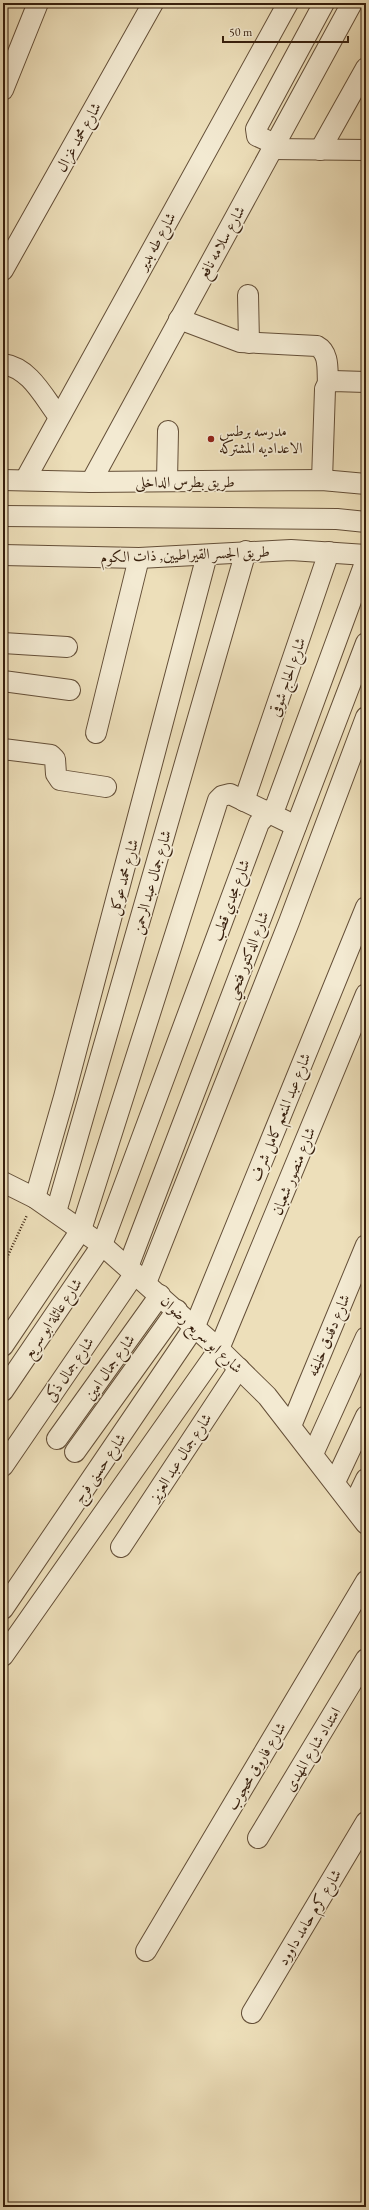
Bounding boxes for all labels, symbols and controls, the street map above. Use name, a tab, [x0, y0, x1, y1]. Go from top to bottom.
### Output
scale bar	[223, 18, 348, 44]
text: 50 m	[229, 24, 253, 40]
street label: شارع محمد غزال	[51, 99, 108, 177]
street label: شارع سلامه نافع	[193, 202, 253, 284]
street label: شارع طه بدير	[131, 209, 183, 277]
place label: مدرسه برطس الاعداديه المشتركه	[219, 421, 302, 457]
marker: مدرسه برطس الاعداديه المشتركه	[206, 434, 216, 444]
street label: طريق بطرس الداخلى	[135, 472, 235, 493]
street label: طريق الجسر القيراطيين, ذات الكوم	[100, 542, 270, 570]
street label: شارع الحاج شوقى	[265, 635, 313, 720]
street label: شارع جمال عبد الرحمن	[127, 828, 179, 937]
street label: شارع محمد عوكل	[104, 837, 146, 918]
street label: شارع مجدي قطب	[206, 857, 257, 945]
street label: شارع الدكتور فتحي	[222, 908, 277, 1003]
street label: شارع عبد المنعم كامل شرف	[246, 1050, 319, 1186]
street label: شارع منصور شعبان	[267, 1124, 323, 1219]
street label: شارع عائلة ابو سريع	[18, 1274, 90, 1365]
street label: شارع ابو سريع رضوان	[154, 1291, 247, 1381]
street label: شارع دقدق خليفه	[302, 1291, 358, 1381]
street label: شارع جمال امين	[79, 1330, 142, 1406]
street label: شارع جمال ذكى	[40, 1333, 101, 1407]
street label: شارع جمال عبد العزيز	[143, 1409, 219, 1508]
street label: شارع حسنى فرج	[69, 1429, 133, 1509]
street label: امتداد شارع المهدى	[279, 1703, 348, 1797]
street label: شارع فاروق محجوب	[222, 1718, 293, 1816]
street label: شارع كرم حامد داوود	[273, 1866, 349, 1971]

